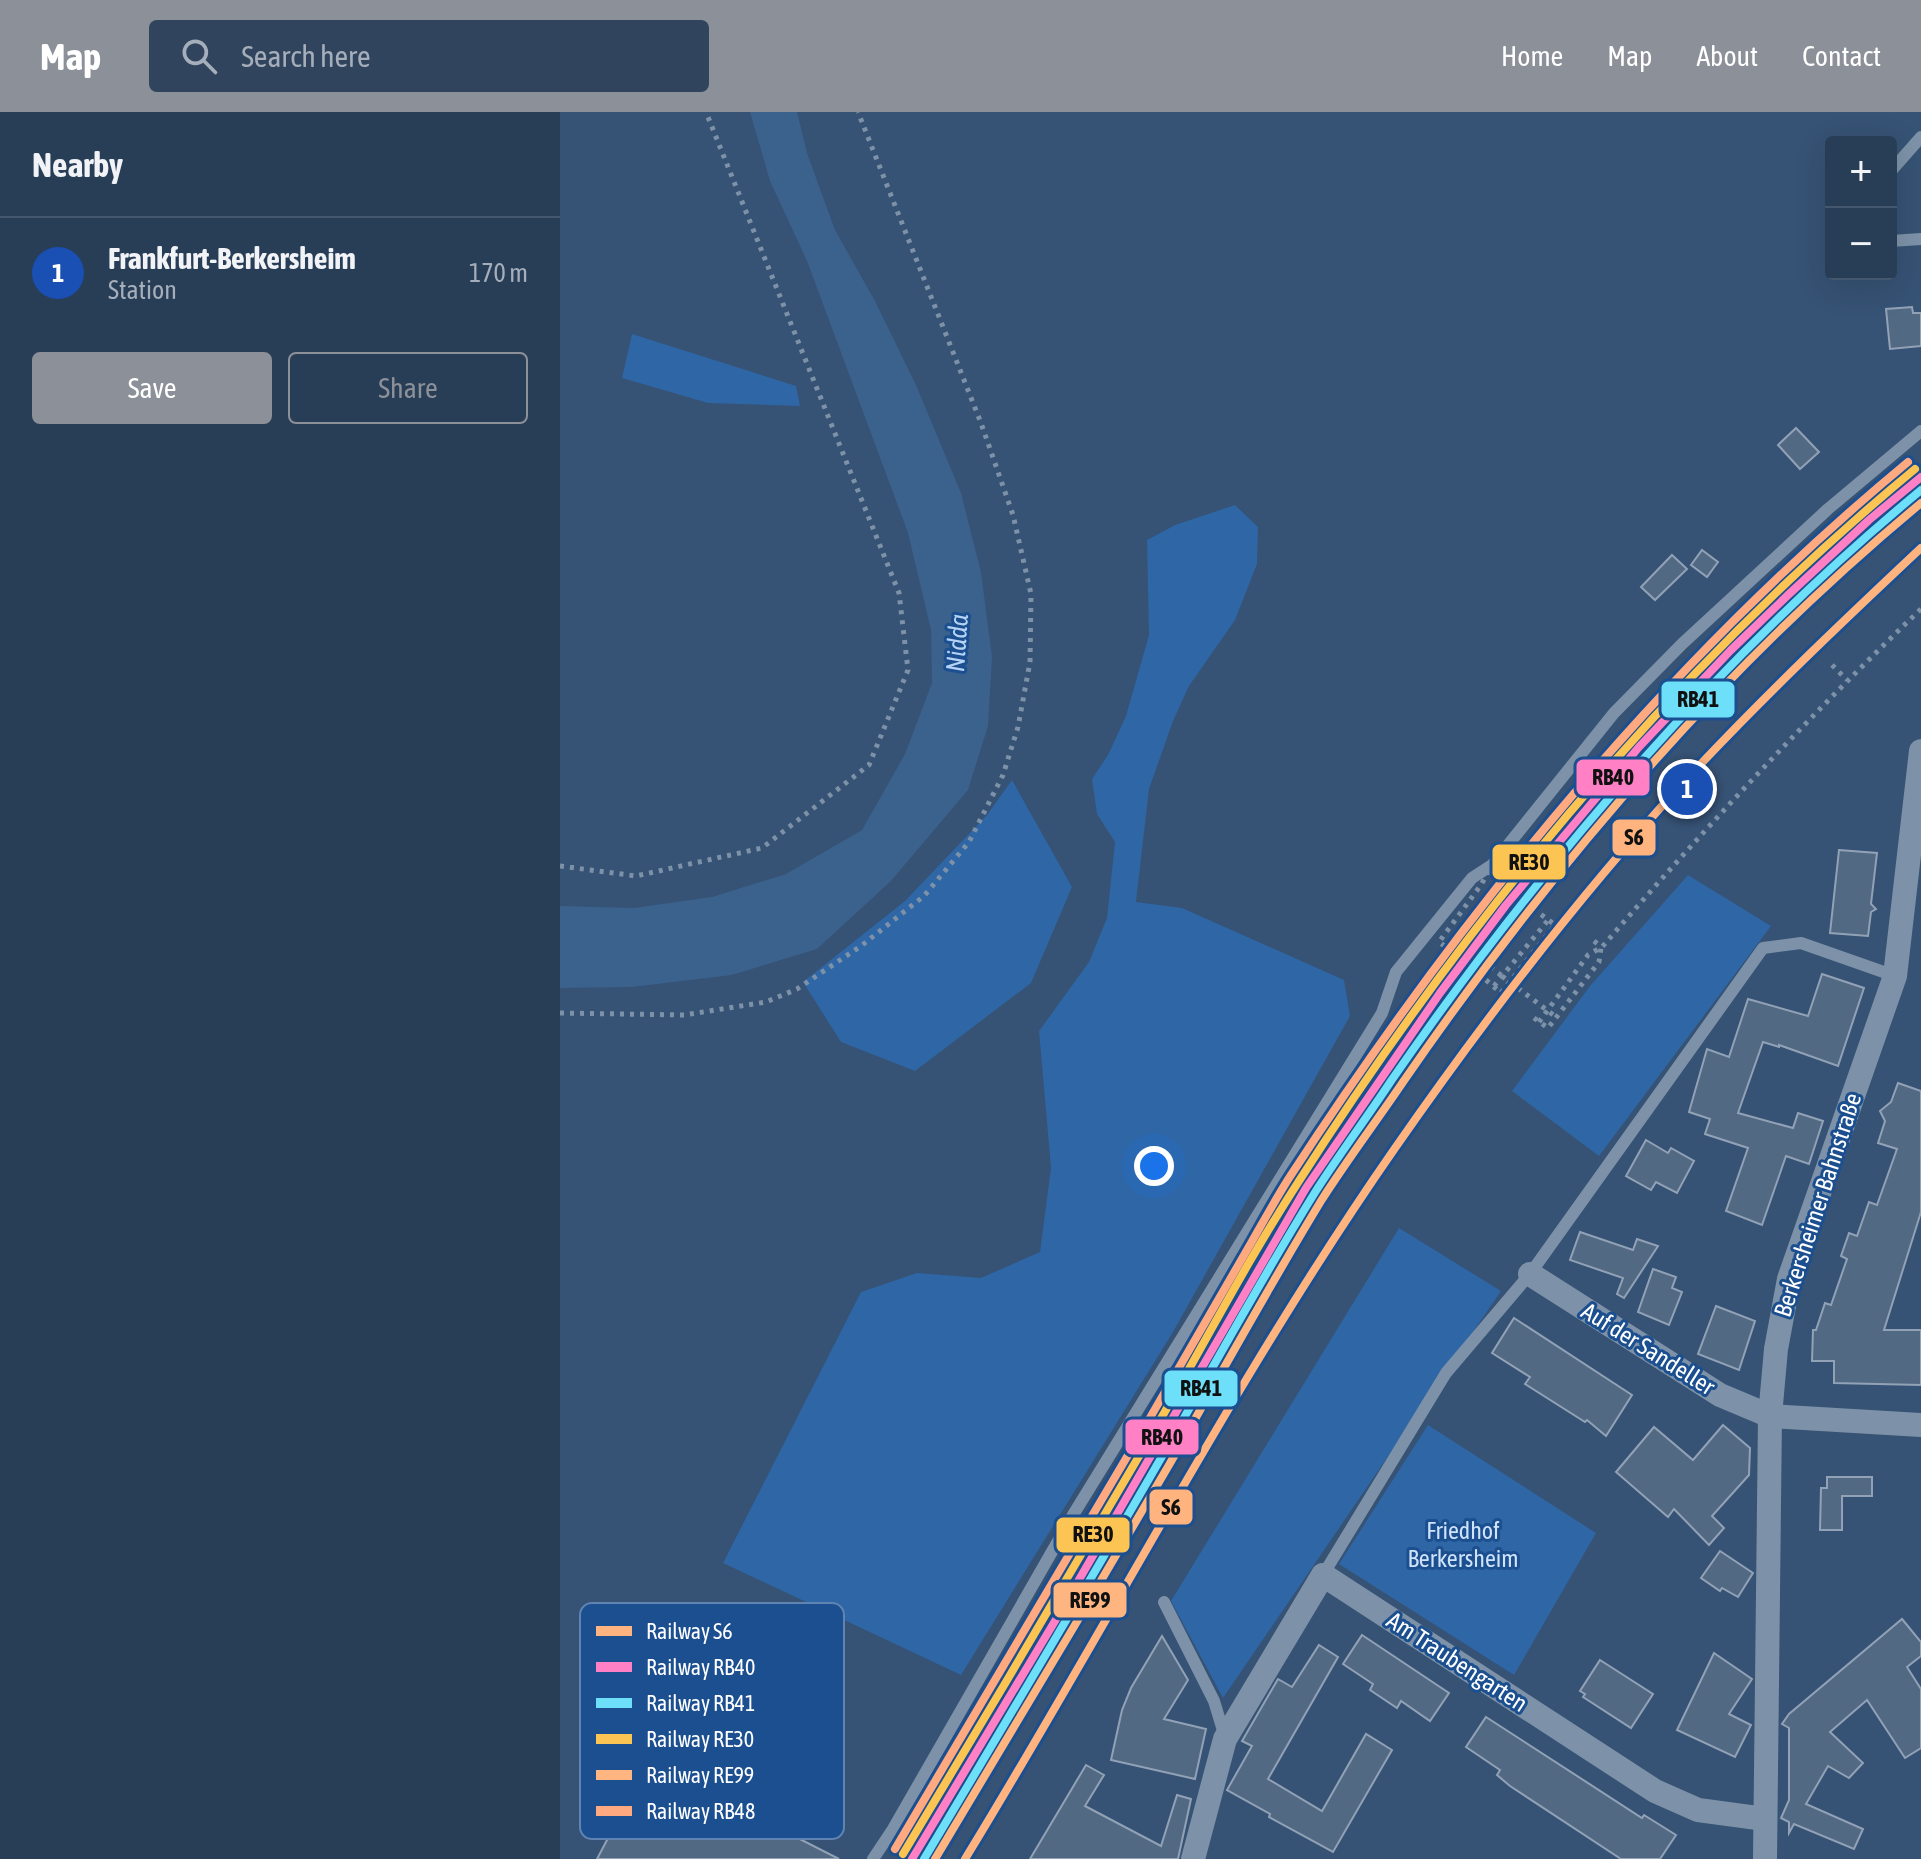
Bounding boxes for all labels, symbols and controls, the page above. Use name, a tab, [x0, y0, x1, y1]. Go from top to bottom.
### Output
search box	[149, 20, 709, 92]
icon: search	[177, 34, 221, 78]
text: Map	[40, 35, 101, 78]
text: Search here	[241, 39, 371, 73]
text: Home	[1501, 40, 1563, 72]
text: Map	[1607, 40, 1652, 72]
text: About	[1696, 40, 1758, 72]
text: Contact	[1802, 40, 1881, 72]
map controls	[1825, 136, 1897, 280]
button: +	[1825, 136, 1897, 208]
text: Nearby	[32, 145, 123, 184]
button: −	[1825, 208, 1897, 280]
text: Frankfurt-Berkersheim	[108, 241, 356, 275]
text: 1	[52, 258, 64, 288]
text: 170 m	[469, 258, 528, 288]
text: Station	[108, 275, 177, 305]
button: Save	[32, 352, 272, 424]
button: Share	[288, 352, 528, 424]
water label: Nidda	[940, 613, 974, 673]
line badge: RB41	[1660, 680, 1736, 719]
text: RB41	[1677, 686, 1719, 712]
line badge: RB40	[1575, 758, 1651, 797]
pin: 1	[1661, 759, 1713, 819]
text: RB40	[1592, 764, 1634, 790]
line badge: S6	[1611, 818, 1657, 857]
text: S6	[1624, 824, 1644, 850]
line badge: RE30	[1491, 843, 1567, 881]
text: RE30	[1508, 849, 1550, 875]
street label: Berkersheimer Bahnstraße	[1769, 1090, 1866, 1320]
your location	[1134, 1146, 1174, 1186]
street label: Auf der Sandeller	[1577, 1297, 1720, 1401]
line badge: RB41	[1163, 1369, 1239, 1408]
text: RB41	[1180, 1375, 1222, 1401]
line badge: RB40	[1124, 1418, 1200, 1456]
text: RB40	[1141, 1424, 1183, 1450]
line badge: S6	[1148, 1488, 1194, 1526]
text: S6	[1161, 1494, 1181, 1520]
line badge: RE30	[1055, 1516, 1131, 1554]
park label: Friedhof Berkersheim	[1407, 1517, 1519, 1572]
text: RE30	[1072, 1521, 1114, 1547]
line badge: RE99	[1052, 1581, 1128, 1619]
text: RE99	[1069, 1587, 1111, 1613]
legend	[580, 1603, 844, 1839]
street label: Am Traubengarten	[1382, 1606, 1532, 1717]
text: Railway S6	[646, 1618, 733, 1644]
text: Railway RB40	[646, 1654, 755, 1680]
text: Railway RB41	[646, 1690, 755, 1716]
text: Railway RE30	[646, 1726, 754, 1752]
text: Railway RE99	[646, 1762, 754, 1788]
text: Railway RB48	[646, 1798, 755, 1824]

